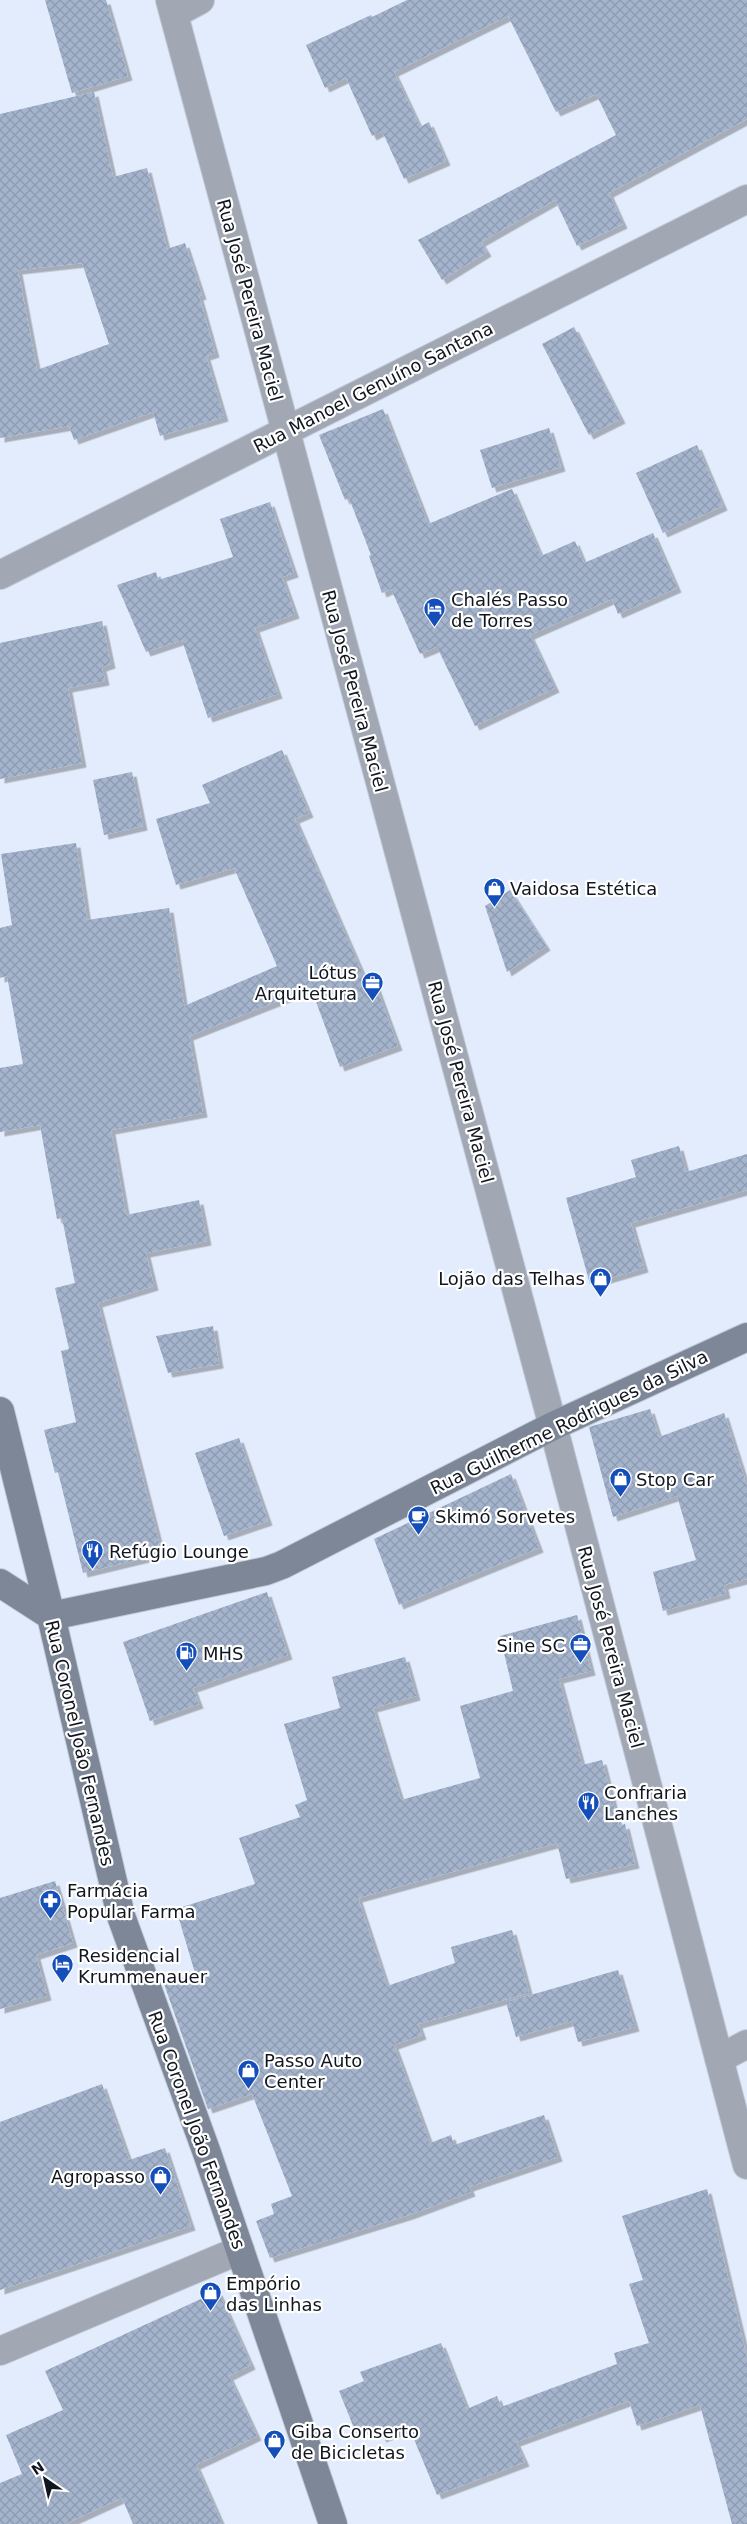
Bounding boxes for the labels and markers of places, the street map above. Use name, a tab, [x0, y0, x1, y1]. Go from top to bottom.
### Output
place label: Chalés Passo de Torres	[451, 589, 568, 631]
hotel icon: Chalés Passo de Torres	[423, 597, 447, 628]
shop icon: Vaidosa Estética	[482, 876, 506, 907]
place label: Vaidosa Estética	[510, 878, 657, 899]
place label: Lótus Arquitetura	[255, 962, 357, 1004]
office icon: Lótus Arquitetura	[361, 970, 385, 1001]
shop icon: Lojão das Telhas	[589, 1266, 613, 1297]
place label: Lojão das Telhas	[438, 1268, 585, 1289]
shop icon: Stop Car	[608, 1467, 632, 1498]
place label: Stop Car	[636, 1469, 714, 1490]
cafe icon: Skimó Sorvetes	[407, 1504, 431, 1535]
place label: Skimó Sorvetes	[435, 1506, 575, 1527]
restaurant icon: Refúgio Lounge	[81, 1539, 105, 1570]
place label: Refúgio Lounge	[109, 1541, 249, 1562]
office icon: Sine SC	[569, 1633, 593, 1664]
place label: Sine SC	[496, 1635, 565, 1656]
fuel station icon: MHS	[175, 1641, 199, 1672]
place label: MHS	[203, 1643, 244, 1664]
place label: Confraria Lanches	[604, 1782, 687, 1824]
restaurant icon: Confraria Lanches	[576, 1790, 600, 1821]
place label: Farmácia Popular Farma	[67, 1880, 196, 1922]
pharmacy icon: Farmácia Popular Farma	[39, 1888, 63, 1919]
place label: Residencial Krummenauer	[78, 1945, 208, 1987]
hotel icon: Residencial Krummenauer	[50, 1953, 74, 1984]
place label: Passo Auto Center	[264, 2050, 362, 2092]
shop icon: Passo Auto Center	[236, 2058, 260, 2089]
shop icon: Agropasso	[149, 2164, 173, 2195]
place label: Agropasso	[51, 2166, 145, 2187]
place label: Empório das Linhas	[226, 2273, 322, 2315]
shop icon: Empório das Linhas	[198, 2281, 222, 2312]
place label: Giba Conserto de Bicicletas	[291, 2421, 419, 2463]
shop icon: Giba Conserto de Bicicletas	[263, 2429, 287, 2460]

